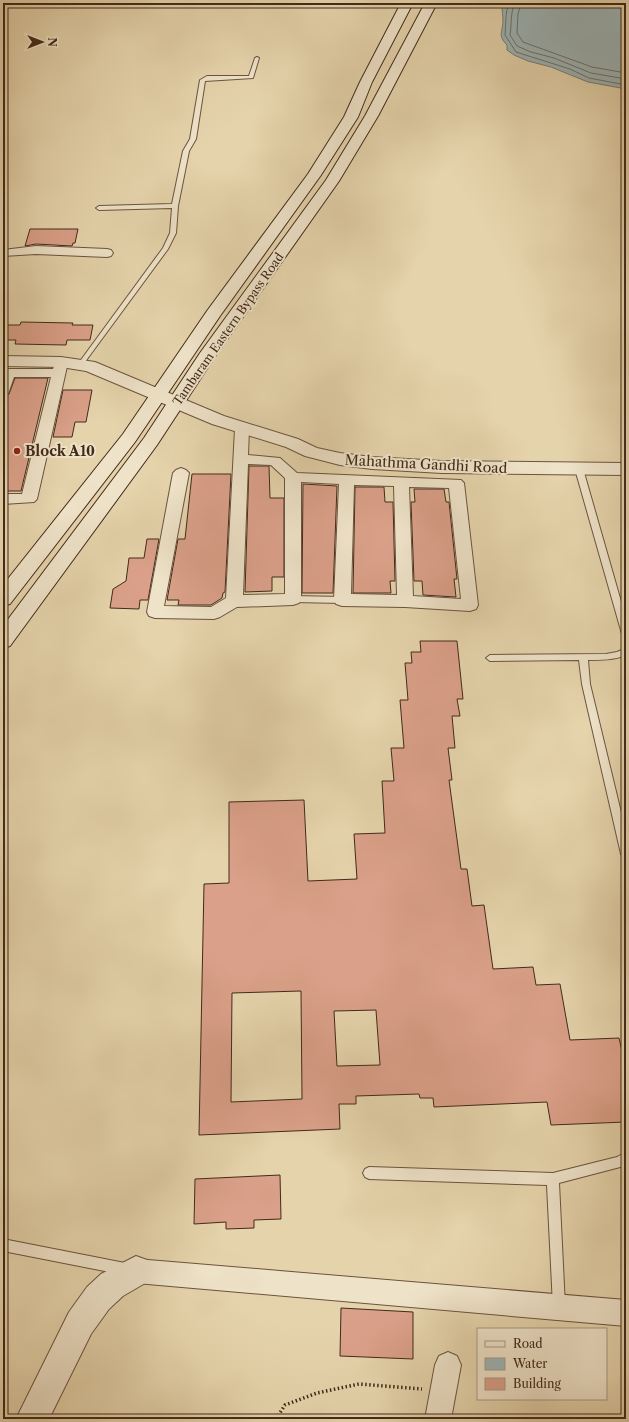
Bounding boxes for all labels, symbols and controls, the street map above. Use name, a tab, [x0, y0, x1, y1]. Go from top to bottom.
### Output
north arrow	[22, 22, 62, 62]
text: N	[45, 37, 59, 47]
street label: Tambaram Eastern Bypass Road	[169, 249, 287, 408]
place label: Block A10	[25, 442, 95, 460]
marker: Block A10	[12, 446, 22, 456]
street label: Mahathma Gandhi Road	[344, 451, 508, 477]
legend	[477, 1328, 607, 1400]
text: Road	[513, 1336, 543, 1351]
text: Water	[512, 1356, 547, 1371]
text: Building	[513, 1376, 561, 1391]

